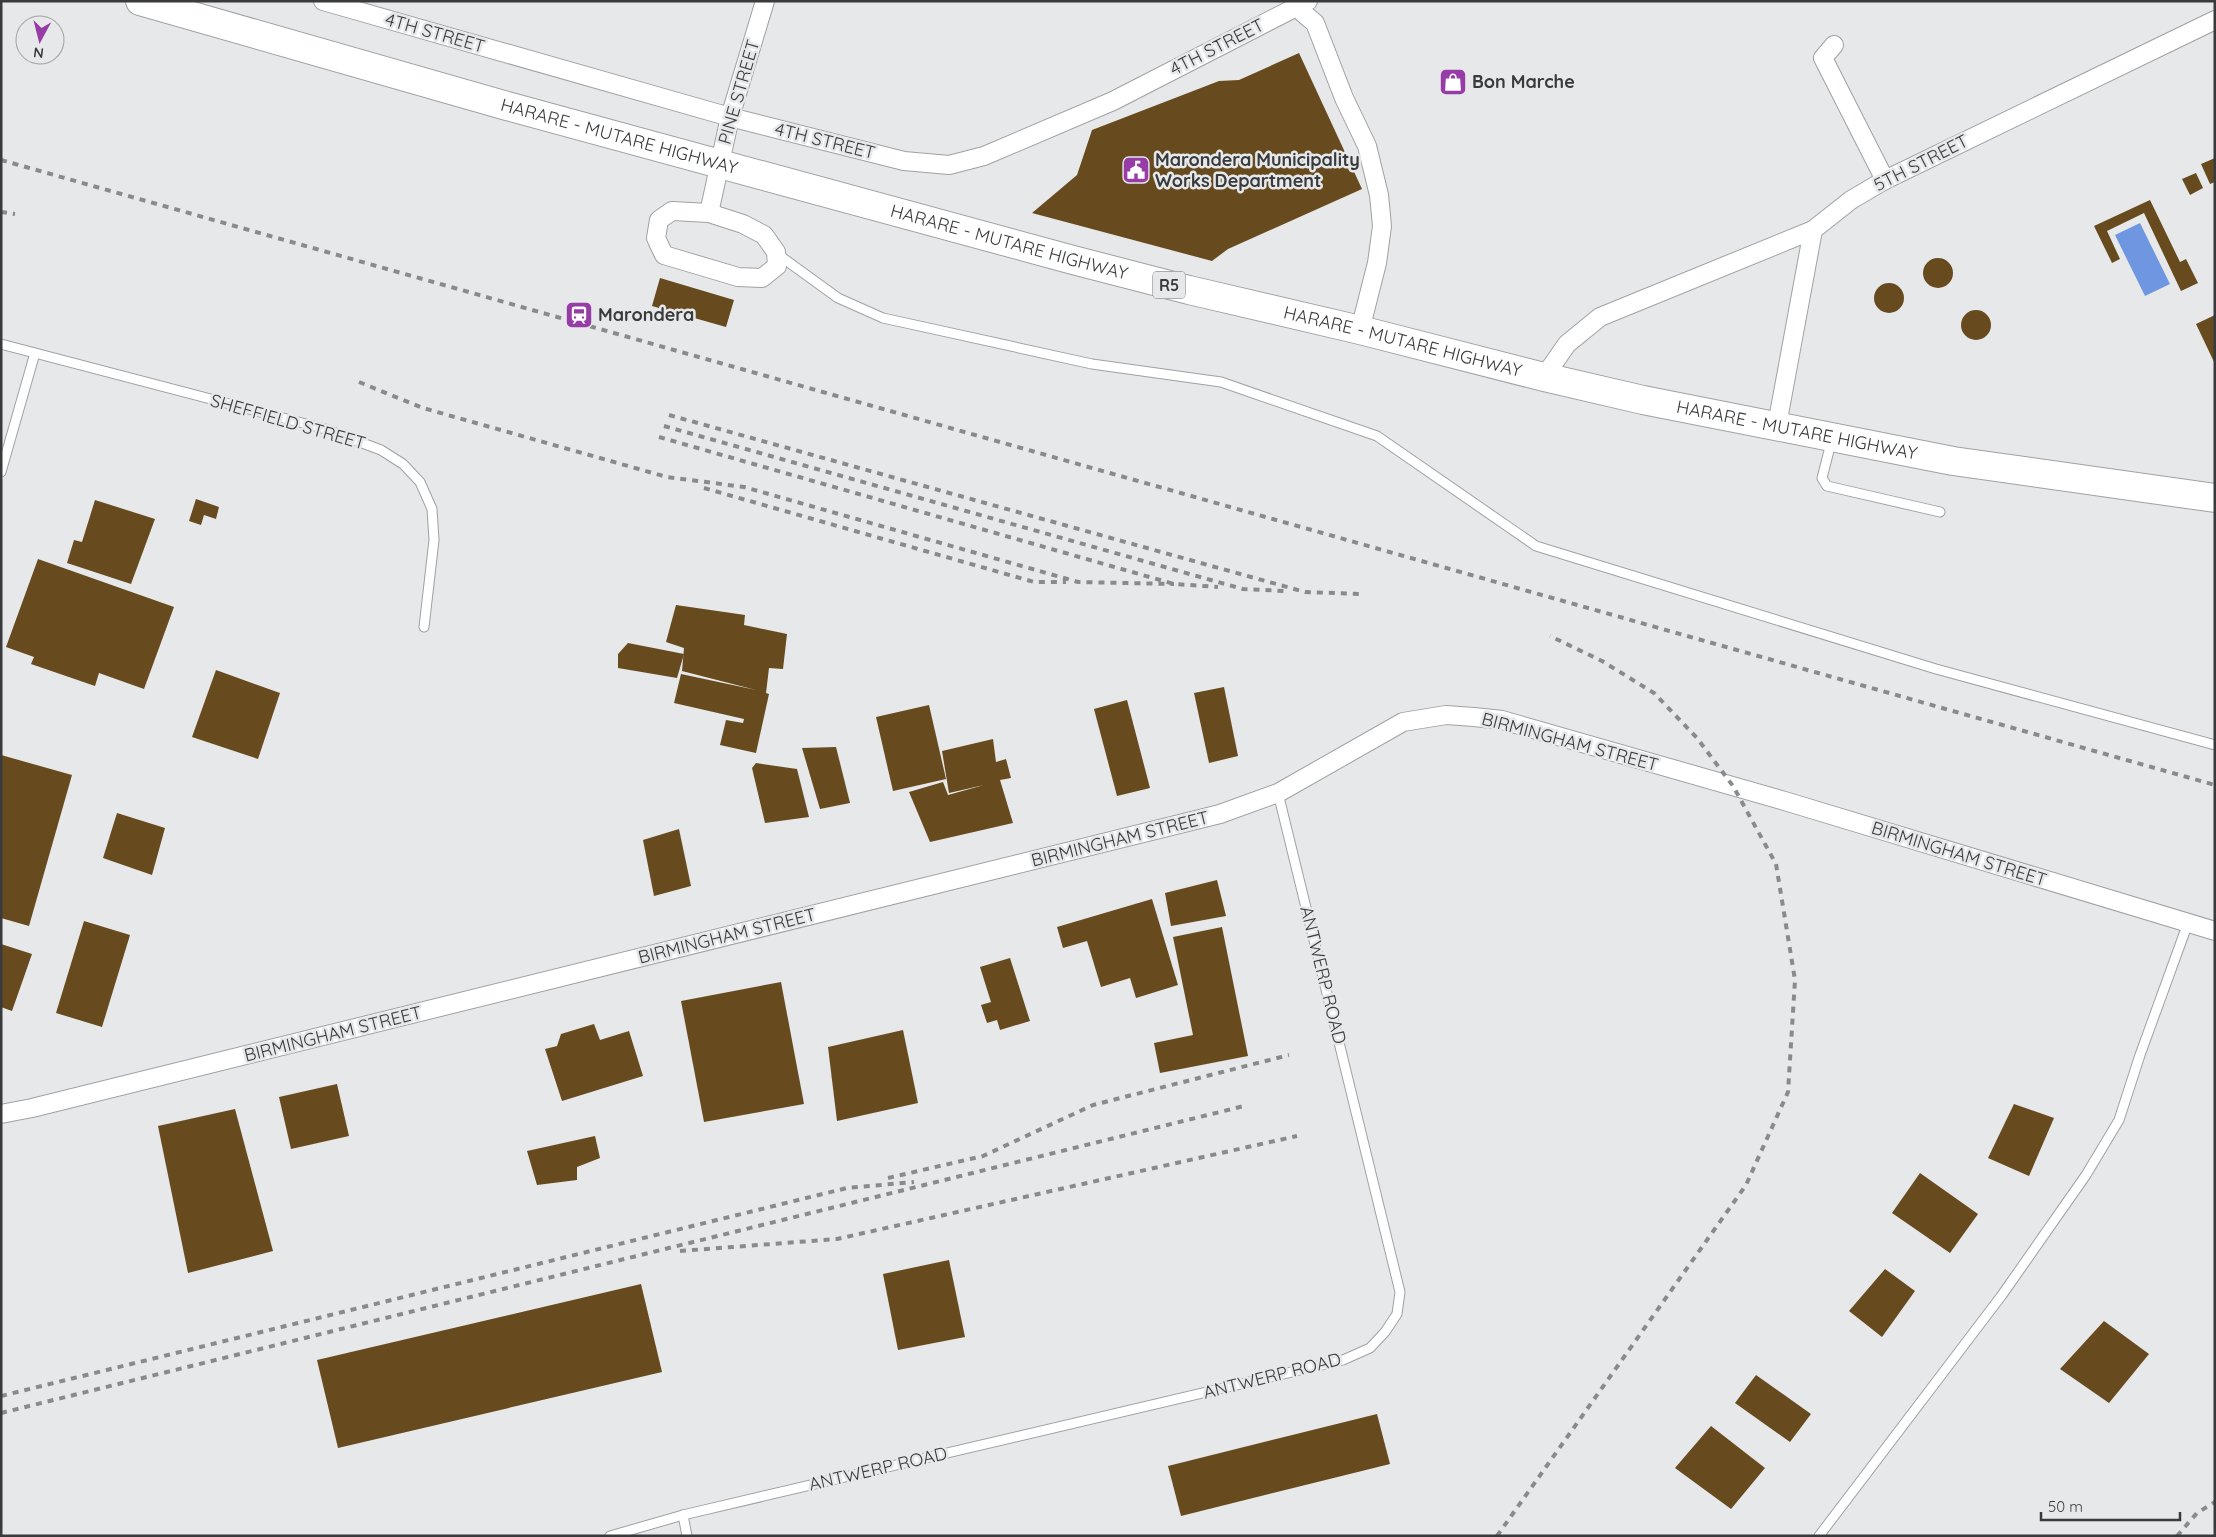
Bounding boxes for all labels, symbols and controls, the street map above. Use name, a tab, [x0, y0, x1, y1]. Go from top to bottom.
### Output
street label: 4TH STREET	[383, 7, 488, 58]
street label: 4TH STREET	[1166, 13, 1268, 80]
north arrow	[15, 15, 65, 65]
street label: PINE STREET	[713, 37, 764, 147]
text: N	[32, 43, 45, 62]
shop icon: Bon Marche	[1438, 67, 1468, 97]
place label: Bon Marche	[1472, 70, 1575, 93]
street label: HARARE - MUTARE HIGHWAY	[498, 93, 741, 179]
street label: 4TH STREET	[773, 117, 878, 164]
street label: 5TH STREET	[1870, 129, 1972, 196]
place label: Marondera Municipality Works Department	[1155, 148, 1360, 192]
public building icon: Marondera Municipality Works Department	[1121, 155, 1151, 185]
street label: HARARE - MUTARE HIGHWAY	[888, 199, 1130, 285]
road number: R5	[1153, 272, 1185, 298]
station icon: Marondera	[564, 300, 594, 330]
street label: HARARE - MUTARE HIGHWAY	[1281, 300, 1525, 382]
place label: Marondera	[598, 303, 694, 326]
street label: SHEFFIELD STREET	[208, 388, 368, 455]
street label: HARARE - MUTARE HIGHWAY	[1674, 395, 1919, 465]
street label: BIRMINGHAM STREET	[1479, 707, 1661, 776]
street label: BIRMINGHAM STREET	[1029, 805, 1211, 872]
street label: BIRMINGHAM STREET	[1869, 816, 2050, 891]
street label: BIRMINGHAM STREET	[636, 902, 818, 969]
street label: ANTWERP ROAD	[1295, 904, 1352, 1046]
street label: BIRMINGHAM STREET	[242, 1000, 424, 1067]
street label: ANTWERP ROAD	[1201, 1347, 1343, 1404]
street label: ANTWERP ROAD	[806, 1441, 949, 1496]
scale bar	[2041, 1490, 2180, 1522]
text: 50 m	[2048, 1497, 2083, 1516]

